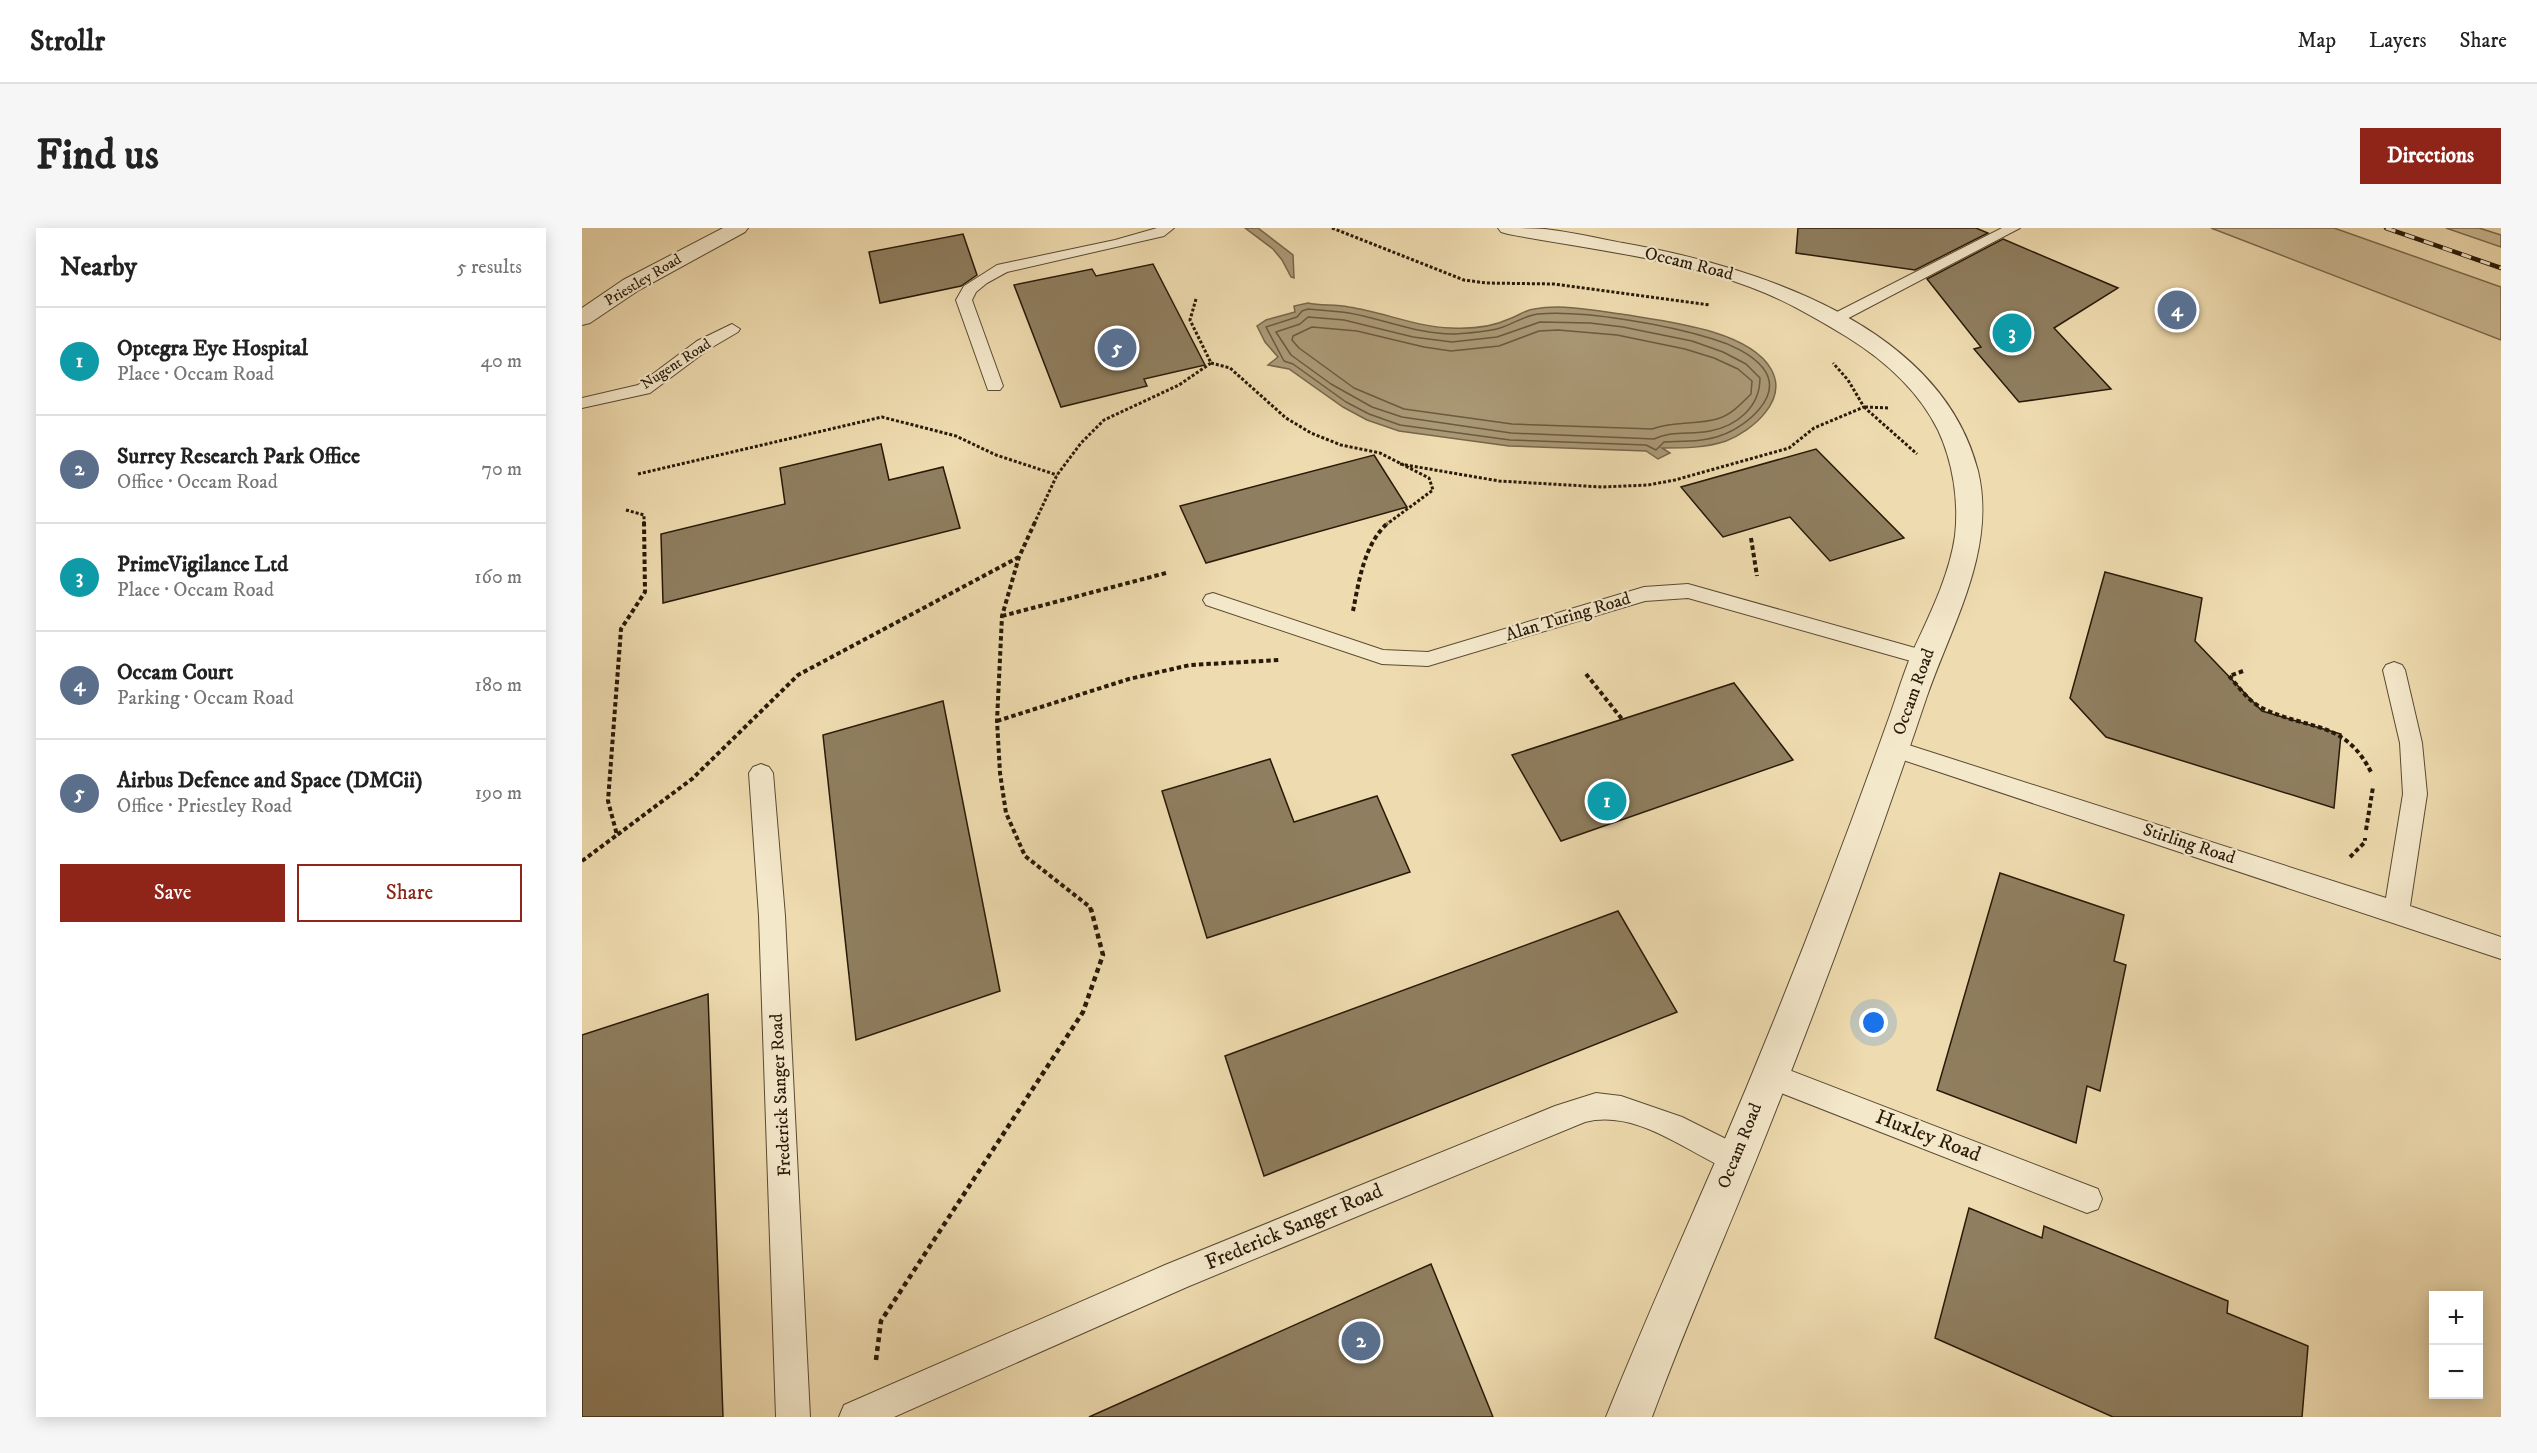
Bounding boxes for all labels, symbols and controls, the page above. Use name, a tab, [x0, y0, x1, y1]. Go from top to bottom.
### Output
text: Strollr	[30, 24, 105, 59]
text: Map	[2297, 28, 2336, 54]
text: Layers	[2369, 28, 2427, 54]
text: Share	[2460, 28, 2507, 54]
button: Directions	[2360, 128, 2501, 184]
text: Find us	[36, 130, 159, 182]
street label: Occam Road	[1642, 242, 1736, 286]
street label: Priestley Road	[601, 249, 685, 310]
text: Nearby	[60, 251, 137, 284]
text: 5 results	[457, 255, 522, 280]
pin: 4	[2158, 288, 2196, 332]
pin: 3	[1992, 310, 2032, 356]
pin: 5	[1098, 326, 1136, 370]
street label: Nugent Road	[637, 334, 715, 394]
text: Optegra Eye Hospital	[117, 335, 308, 362]
text: 1	[76, 349, 83, 374]
text: 40 m	[480, 349, 522, 374]
text: Place · Occam Road	[117, 362, 274, 387]
text: Surrey Research Park Office	[117, 443, 360, 470]
text: 2	[75, 457, 84, 482]
text: 70 m	[481, 457, 522, 482]
text: Office · Occam Road	[117, 470, 278, 495]
text: PrimeVigilance Ltd	[117, 551, 288, 578]
text: 3	[76, 565, 83, 590]
text: 160 m	[474, 565, 522, 590]
text: Place · Occam Road	[117, 578, 274, 603]
street label: Alan Turing Road	[1503, 588, 1633, 646]
street label: Occam Road	[1888, 646, 1940, 738]
text: Occam Court	[117, 659, 233, 686]
text: 4	[74, 673, 85, 698]
text: 180 m	[475, 673, 522, 698]
text: Parking · Occam Road	[117, 686, 294, 711]
text: Airbus Defence and Space (DMCii)	[117, 767, 422, 794]
pin: 1	[1588, 778, 1626, 824]
text: 5	[75, 781, 84, 806]
text: 190 m	[475, 781, 522, 806]
text: Office · Priestley Road	[117, 794, 292, 819]
street label: Stirling Road	[2140, 819, 2238, 869]
button: Save	[60, 864, 285, 922]
button: Share	[297, 864, 522, 922]
your location	[1859, 1008, 1888, 1037]
street label: Frederick Sanger Road	[766, 1013, 796, 1177]
street label: Occam Road	[1713, 1100, 1767, 1192]
street label: Huxley Road	[1872, 1104, 1985, 1168]
street label: Frederick Sanger Road	[1201, 1178, 1387, 1276]
map controls	[2429, 1291, 2483, 1399]
button: +	[2429, 1291, 2483, 1345]
pin: 2	[1342, 1318, 1380, 1364]
button: −	[2429, 1345, 2483, 1399]

